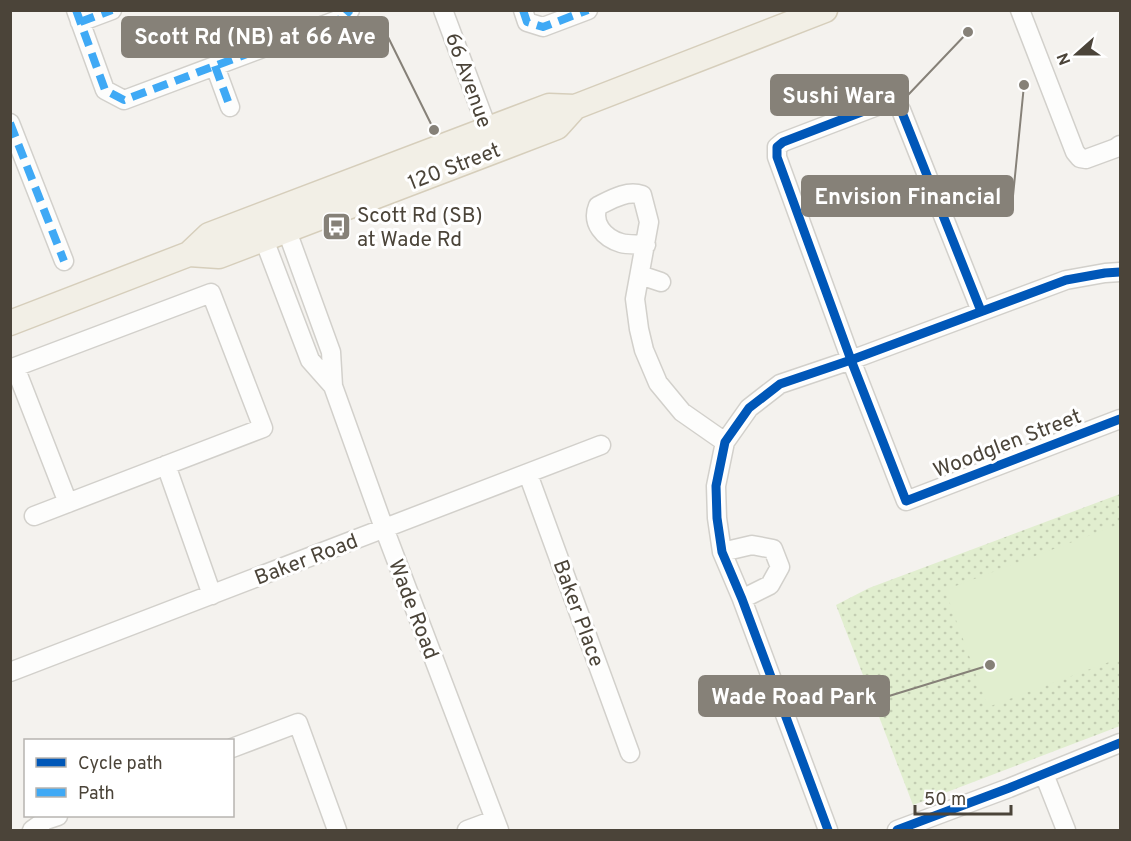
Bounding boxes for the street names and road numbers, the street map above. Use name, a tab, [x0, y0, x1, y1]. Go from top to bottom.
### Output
street label: 66 Avenue	[438, 29, 497, 132]
street label: 120 Street	[404, 137, 505, 197]
street label: Woodglen Street	[930, 404, 1085, 485]
street label: Baker Road	[251, 528, 362, 592]
street label: Wade Road	[381, 556, 444, 663]
street label: Baker Place	[546, 556, 609, 671]

